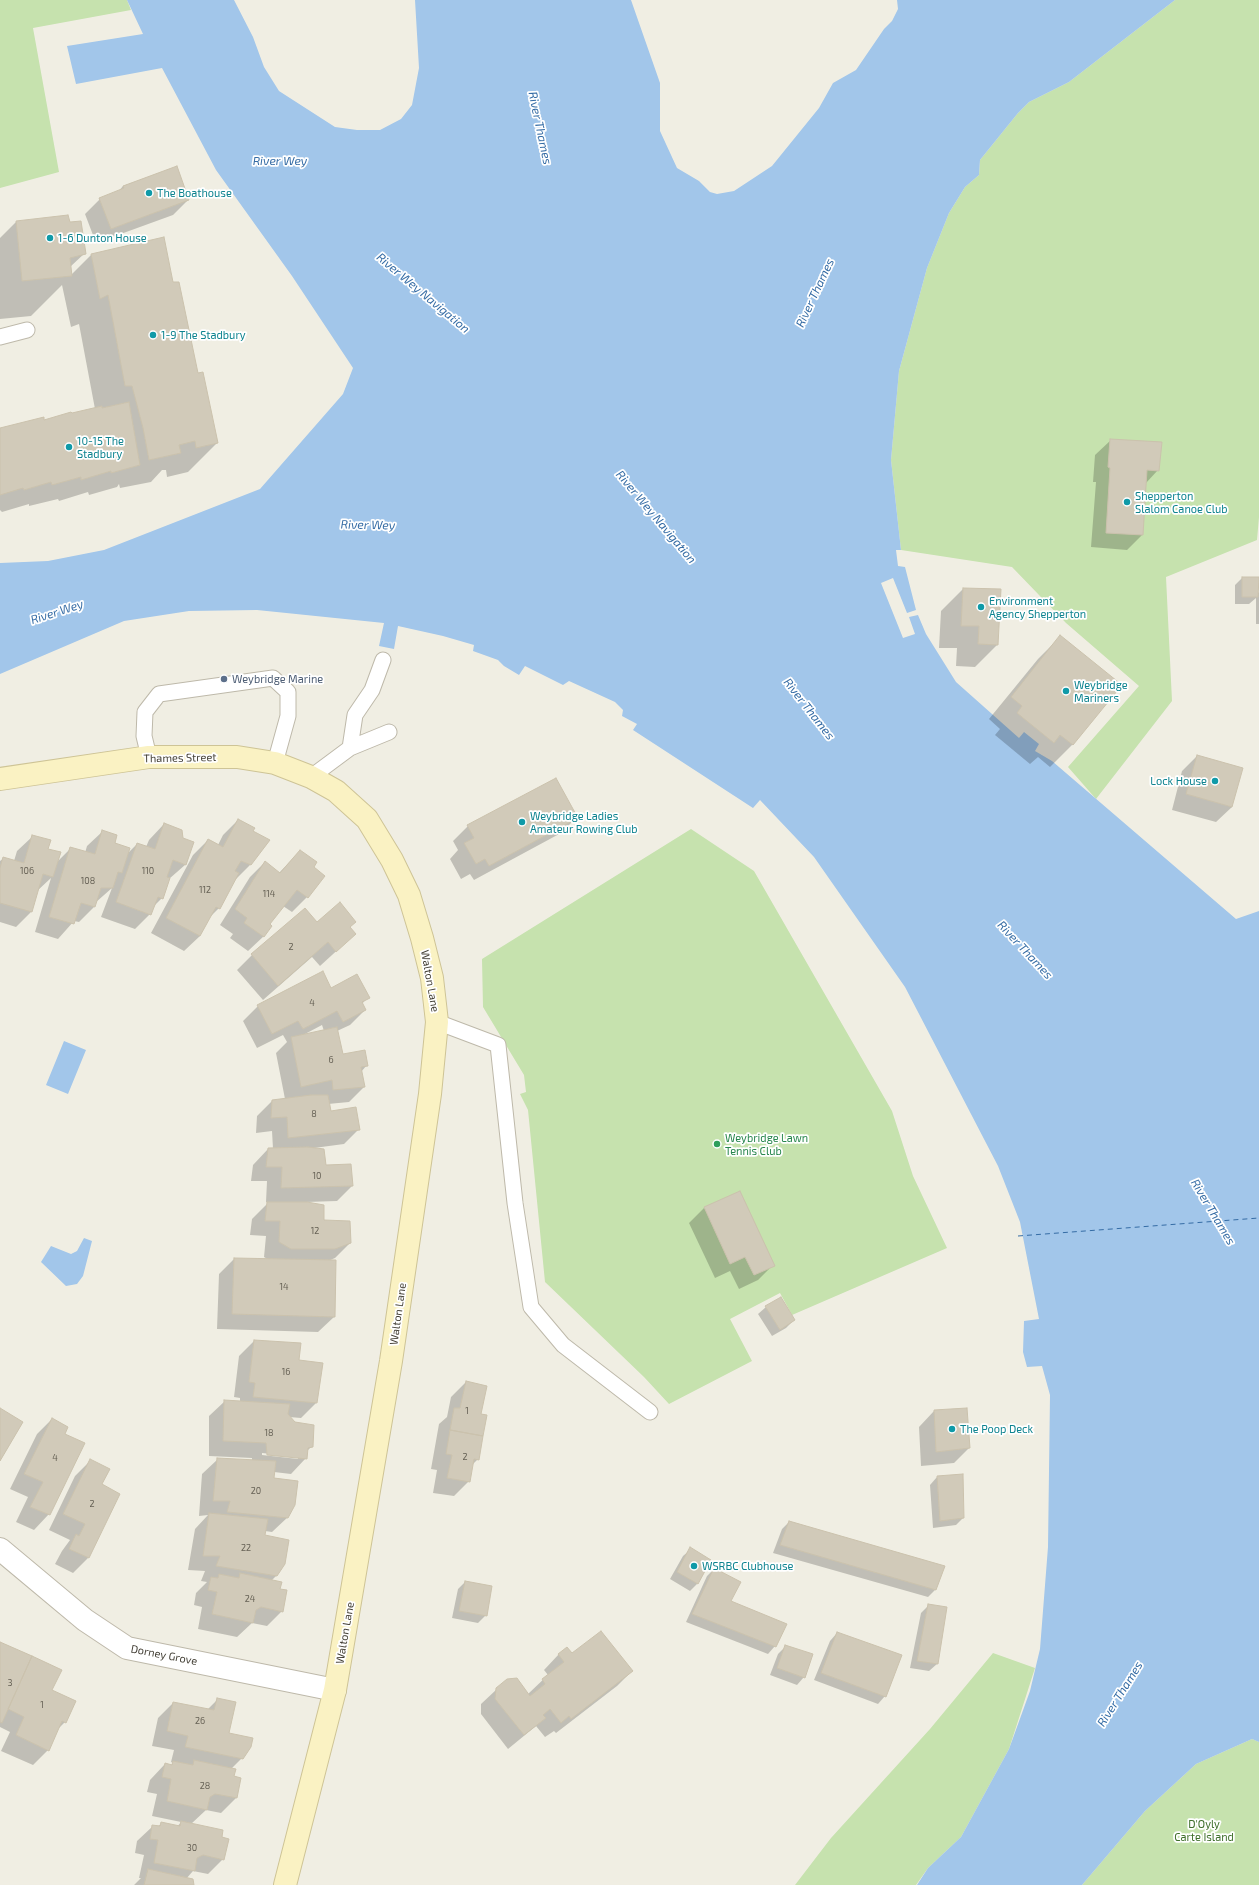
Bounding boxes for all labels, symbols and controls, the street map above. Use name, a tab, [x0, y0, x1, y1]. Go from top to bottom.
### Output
water label: River Thames	[525, 90, 555, 166]
water label: River Wey	[253, 154, 307, 168]
place label: The Boathouse	[157, 186, 232, 200]
marker: The Boathouse	[144, 188, 154, 198]
place label: 1-6 Dunton House	[58, 231, 147, 245]
marker: 1-6 Dunton House	[45, 233, 55, 243]
water label: River Wey Navigation	[374, 250, 472, 336]
water label: River Thames	[793, 256, 837, 330]
place label: 1-9 The Stadbury	[161, 328, 246, 342]
marker: 1-9 The Stadbury	[148, 330, 158, 340]
place label: 10-15 The Stadbury	[77, 434, 124, 460]
marker: 10-15 The Stadbury	[64, 442, 74, 452]
water label: River Wey Navigation	[613, 468, 699, 566]
place label: Shepperton Slalom Canoe Club	[1135, 489, 1227, 515]
marker: Shepperton Slalom Canoe Club	[1122, 497, 1132, 507]
water label: River Wey	[341, 517, 395, 533]
place label: Environment Agency Shepperton	[989, 594, 1086, 620]
water label: River Wey	[29, 597, 85, 627]
marker: Environment Agency Shepperton	[976, 602, 986, 612]
place label: Weybridge Marine	[232, 672, 323, 686]
marker: Weybridge Marine	[219, 674, 229, 684]
water label: River Thames	[780, 675, 838, 743]
place label: Weybridge Mariners	[1074, 678, 1128, 704]
marker: Weybridge Mariners	[1061, 686, 1071, 696]
street label: Thames Street	[143, 751, 217, 765]
place label: Lock House	[1150, 774, 1207, 788]
marker: Lock House	[1210, 776, 1220, 786]
place label: Weybridge Ladies Amateur Rowing Club	[530, 809, 638, 835]
marker: Weybridge Ladies Amateur Rowing Club	[517, 817, 527, 827]
house number: 106	[20, 866, 34, 876]
house number: 110	[142, 866, 154, 876]
house number: 108	[81, 876, 95, 886]
house number: 112	[199, 885, 211, 895]
house number: 114	[263, 889, 275, 899]
water label: River Thames	[994, 918, 1056, 982]
house number: 2	[288, 942, 294, 952]
street label: Walton Lane	[418, 949, 442, 1013]
house number: 4	[309, 998, 315, 1008]
house number: 6	[328, 1055, 334, 1065]
house number: 8	[311, 1109, 317, 1119]
place label: Weybridge Lawn Tennis Club	[725, 1131, 808, 1157]
marker: Weybridge Lawn Tennis Club	[712, 1139, 722, 1149]
house number: 10	[312, 1171, 322, 1181]
water label: River Thames	[1188, 1176, 1238, 1248]
house number: 12	[311, 1226, 319, 1236]
house number: 14	[279, 1282, 289, 1292]
street label: Walton Lane	[387, 1282, 409, 1346]
house number: 16	[282, 1367, 290, 1377]
house number: 1	[465, 1406, 469, 1416]
place label: The Poop Deck	[960, 1422, 1033, 1436]
marker: The Poop Deck	[947, 1424, 957, 1434]
house number: 18	[264, 1428, 274, 1438]
house number: 2	[462, 1452, 468, 1462]
house number: 4	[52, 1453, 58, 1463]
house number: 20	[251, 1486, 261, 1496]
house number: 2	[89, 1499, 95, 1509]
house number: 22	[241, 1543, 251, 1553]
place label: WSRBC Clubhouse	[702, 1559, 793, 1573]
marker: WSRBC Clubhouse	[689, 1561, 699, 1571]
house number: 24	[245, 1594, 255, 1604]
street label: Walton Lane	[333, 1601, 357, 1665]
street label: Dorney Grove	[130, 1642, 198, 1668]
water label: River Thames	[1094, 1659, 1146, 1729]
house number: 3	[7, 1678, 13, 1688]
house number: 1	[40, 1700, 44, 1710]
house number: 26	[195, 1716, 205, 1726]
house number: 28	[200, 1781, 210, 1791]
park label: D'Oyly Carte Island	[1174, 1817, 1234, 1843]
house number: 30	[187, 1843, 197, 1853]

